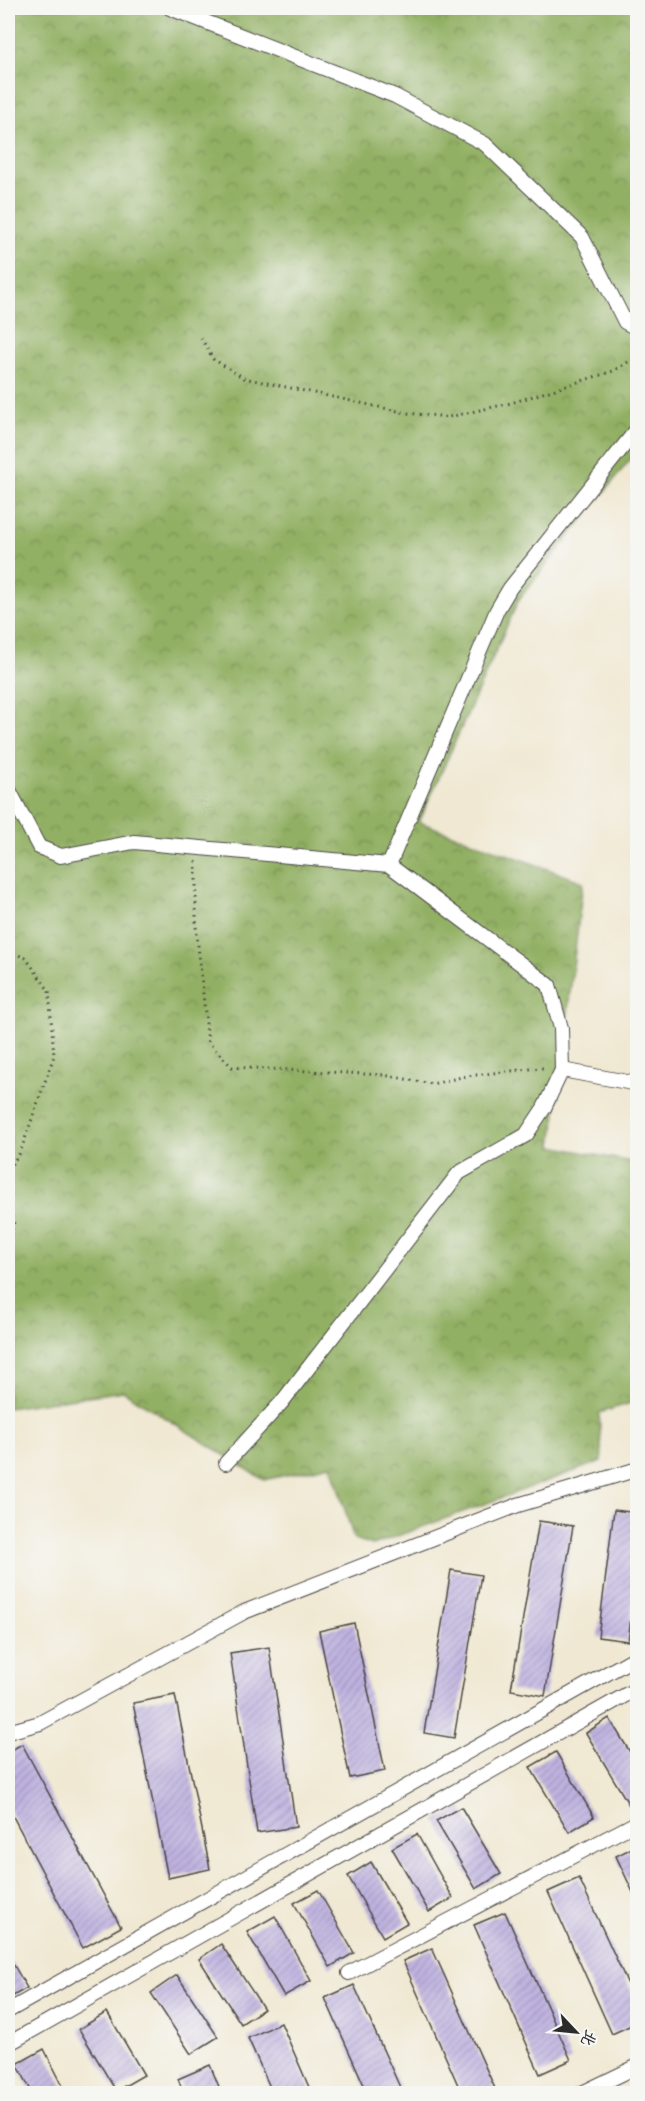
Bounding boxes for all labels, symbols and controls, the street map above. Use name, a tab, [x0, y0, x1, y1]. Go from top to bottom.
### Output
north arrow	[546, 2002, 606, 2062]
text: 北	[575, 2026, 601, 2050]

